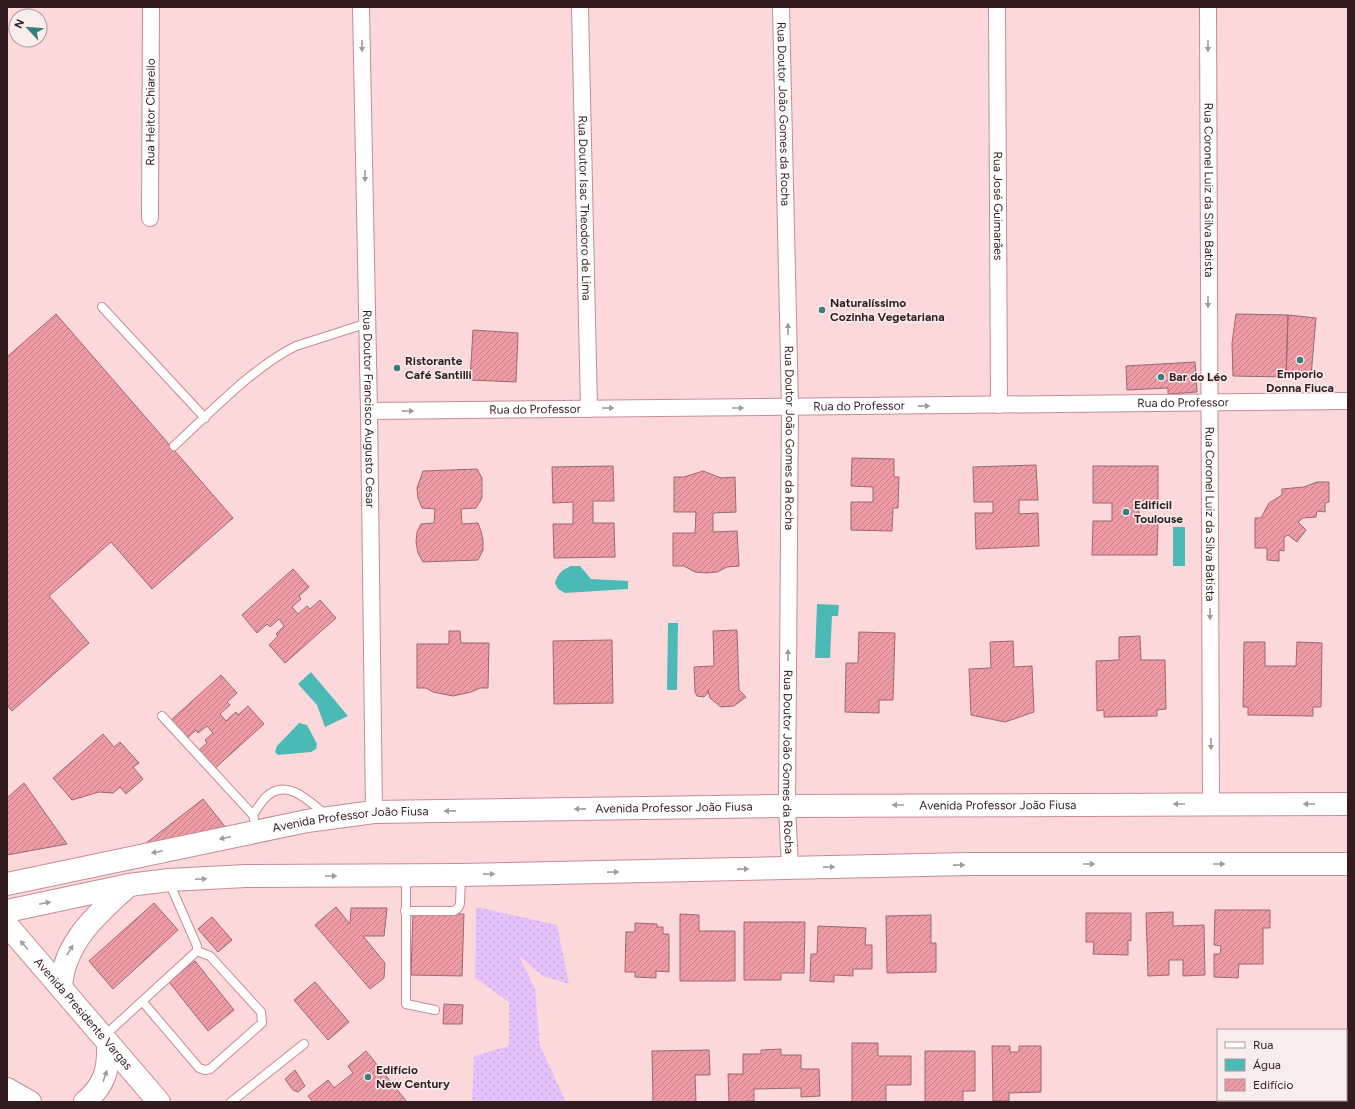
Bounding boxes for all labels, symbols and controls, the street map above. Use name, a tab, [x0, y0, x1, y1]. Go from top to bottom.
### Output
north arrow	[8, 8, 48, 48]
text: N	[12, 17, 27, 31]
street label: Rua Doutor João Gomes da Rocha	[774, 22, 792, 206]
one-way arrow	[359, 40, 365, 53]
one-way arrow	[1205, 40, 1211, 53]
street label: Rua Heitor Chiarello	[143, 58, 158, 166]
street label: Rua Coronel Luiz da Silva Batista	[1201, 103, 1216, 277]
street label: Rua Doutor Isac Theodoro de Lima	[575, 115, 594, 301]
street label: Rua José Guimarães	[991, 152, 1005, 261]
one-way arrow	[362, 170, 368, 183]
place label: Naturalíssimo Cozinha Vegetariana	[830, 296, 945, 324]
one-way arrow	[1205, 296, 1211, 309]
marker: Naturalíssimo Cozinha Vegetariana	[817, 305, 827, 315]
street label: Rua Doutor Francisco Augusto Cesar	[360, 310, 377, 508]
one-way arrow	[785, 322, 791, 335]
street label: Rua Doutor João Gomes da Rocha	[782, 346, 797, 530]
place label: Ristorante Café Santilli	[405, 354, 472, 382]
marker: Emporio Donna Fiuca	[1295, 355, 1305, 365]
marker: Ristorante Café Santilli	[392, 363, 402, 373]
place label: Emporio Donna Fiuca	[1266, 367, 1334, 395]
place label: Bar do Léo	[1169, 370, 1227, 384]
marker: Bar do Léo	[1156, 372, 1166, 382]
street label: Rua do Professor	[1137, 395, 1229, 410]
street label: Rua do Professor	[813, 399, 905, 413]
street label: Rua do Professor	[489, 402, 581, 417]
one-way arrow	[918, 403, 931, 409]
one-way arrow	[602, 405, 615, 411]
one-way arrow	[732, 405, 745, 411]
one-way arrow	[402, 407, 414, 414]
street label: Rua Coronel Luiz da Silva Batista	[1203, 427, 1217, 601]
place label: Edificil Toulouse	[1134, 498, 1183, 526]
marker: Edificil Toulouse	[1121, 507, 1131, 517]
one-way arrow	[1207, 608, 1213, 621]
one-way arrow	[785, 648, 791, 661]
street label: Rua Doutor João Gomes da Rocha	[780, 670, 796, 854]
one-way arrow	[1208, 738, 1214, 751]
street label: Avenida Professor João Fiusa	[919, 798, 1076, 813]
street label: Avenida Professor João Fiusa	[595, 800, 753, 816]
one-way arrow	[1172, 801, 1185, 807]
one-way arrow	[1302, 801, 1315, 807]
one-way arrow	[891, 802, 904, 808]
street label: Avenida Professor João Fiusa	[271, 804, 429, 835]
one-way arrow	[573, 806, 586, 812]
one-way arrow	[443, 808, 456, 814]
one-way arrow	[219, 836, 231, 842]
one-way arrow	[151, 850, 163, 856]
one-way arrow	[953, 861, 965, 868]
one-way arrow	[1083, 861, 1096, 867]
one-way arrow	[1213, 861, 1226, 867]
one-way arrow	[823, 864, 836, 870]
one-way arrow	[737, 866, 750, 872]
one-way arrow	[607, 869, 620, 875]
one-way arrow	[483, 871, 496, 877]
one-way arrow	[325, 873, 338, 879]
one-way arrow	[195, 875, 207, 882]
one-way arrow	[39, 900, 51, 906]
one-way arrow	[19, 940, 28, 950]
one-way arrow	[67, 944, 74, 956]
street label: Avenida Presidente Vargas	[31, 955, 136, 1073]
legend	[1217, 1029, 1347, 1101]
text: Rua	[1253, 1038, 1273, 1052]
text: Água	[1253, 1058, 1281, 1072]
place label: Edifício New Century	[376, 1063, 450, 1091]
one-way arrow	[102, 1070, 108, 1082]
marker: Edifício New Century	[363, 1072, 373, 1082]
text: Edifício	[1253, 1078, 1293, 1092]

